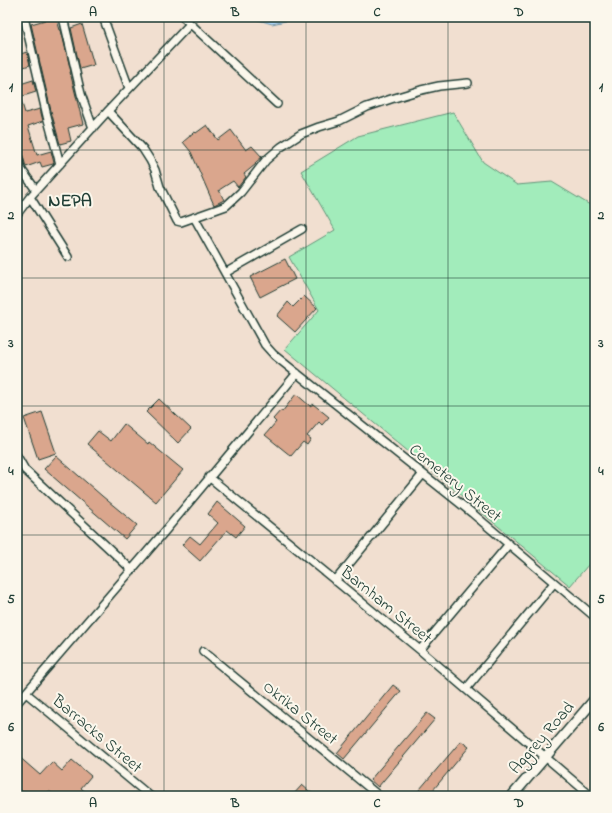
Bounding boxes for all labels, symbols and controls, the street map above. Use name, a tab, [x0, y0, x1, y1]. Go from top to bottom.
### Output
text: A	[89, 3, 97, 22]
text: B	[230, 3, 240, 22]
text: C	[373, 3, 381, 22]
text: D	[513, 3, 524, 22]
text: 1	[9, 78, 14, 97]
text: 1	[599, 78, 604, 97]
district label: NEPA	[48, 189, 92, 215]
text: 2	[7, 206, 15, 225]
text: 2	[597, 206, 605, 225]
text: 3	[7, 334, 14, 353]
text: 3	[597, 334, 604, 353]
street label: Cemetery Street	[403, 438, 507, 529]
text: 4	[7, 462, 14, 481]
text: 4	[597, 462, 604, 481]
street label: Barnham Street	[334, 560, 438, 650]
text: 5	[7, 590, 15, 609]
text: 5	[597, 590, 605, 609]
street label: Okrika Street	[257, 675, 343, 752]
street label: Barracks Street	[46, 688, 148, 780]
street label: Aggrey Road	[503, 696, 583, 781]
text: 6	[7, 718, 14, 737]
text: 6	[597, 718, 604, 737]
text: A	[89, 794, 97, 813]
text: B	[230, 794, 240, 813]
text: C	[373, 794, 381, 813]
text: D	[513, 794, 524, 813]

